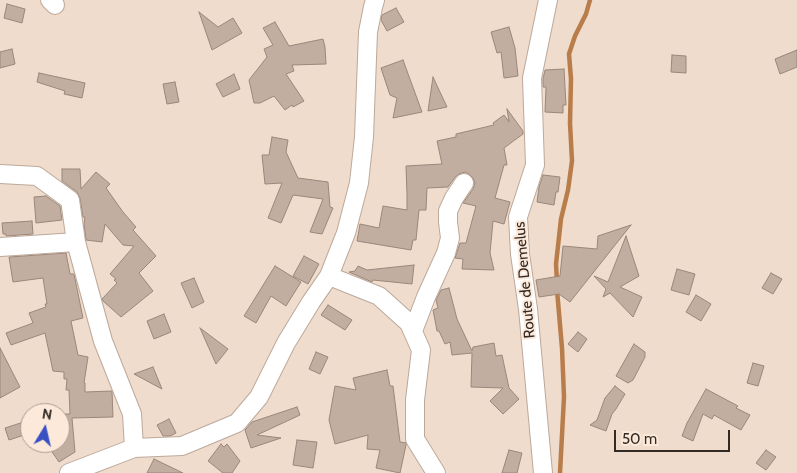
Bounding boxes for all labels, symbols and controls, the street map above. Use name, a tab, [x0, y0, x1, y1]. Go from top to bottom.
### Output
street label: Route de Demelus	[511, 221, 539, 339]
north arrow	[20, 403, 70, 453]
text: N	[41, 405, 53, 424]
scale bar	[617, 420, 733, 452]
text: 50 m	[622, 430, 657, 448]

